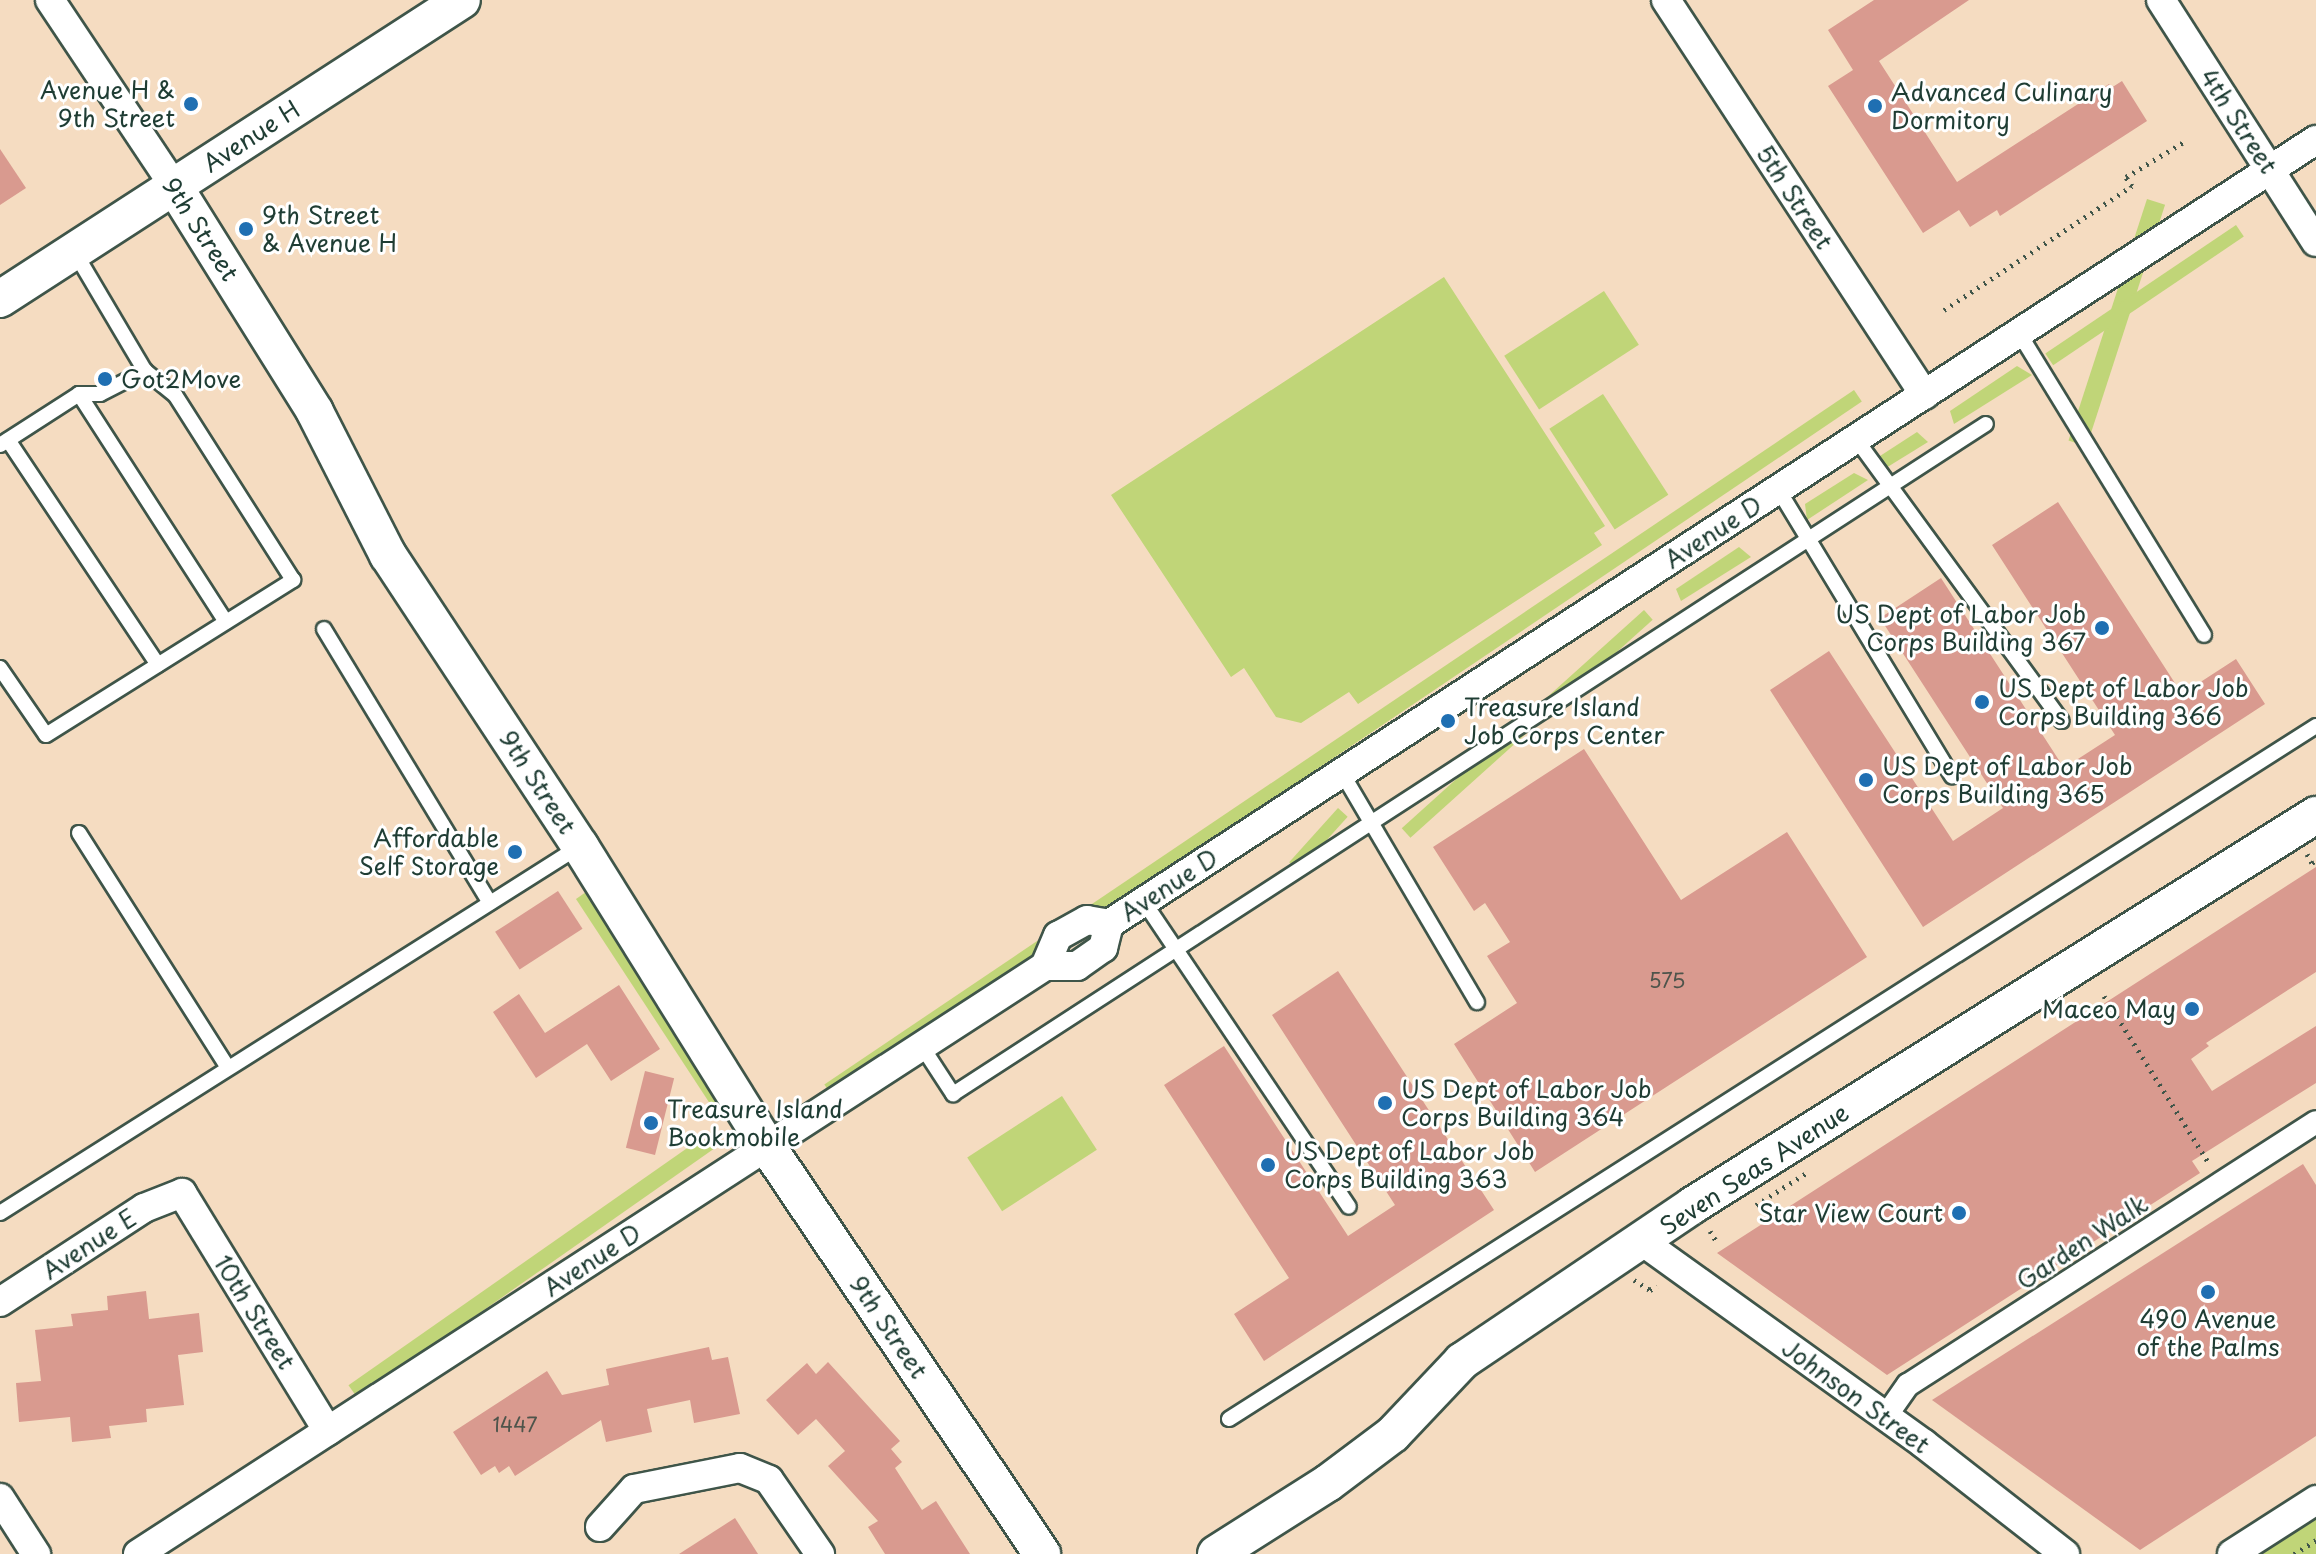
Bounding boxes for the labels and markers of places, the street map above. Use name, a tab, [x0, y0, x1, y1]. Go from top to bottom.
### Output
place label: Avenue H & 9th Street	[40, 76, 175, 132]
place label: Advanced Culinary Dormitory	[1891, 78, 2113, 134]
marker: Avenue H & 9th Street	[182, 95, 200, 113]
marker: Advanced Culinary Dormitory	[1866, 97, 1884, 115]
place label: 9th Street & Avenue H	[262, 201, 397, 257]
marker: 9th Street & Avenue H	[237, 220, 255, 238]
place label: Got2Move	[121, 365, 241, 393]
marker: Got2Move	[96, 370, 114, 388]
place label: US Dept of Labor Job Corps Building 367	[1835, 600, 2086, 656]
marker: US Dept of Labor Job Corps Building 367	[2093, 619, 2111, 637]
place label: US Dept of Labor Job Corps Building 366	[1998, 674, 2249, 730]
place label: Treasure Island Job Corps Center	[1464, 693, 1667, 749]
marker: US Dept of Labor Job Corps Building 366	[1973, 693, 1991, 711]
marker: Treasure Island Job Corps Center	[1439, 712, 1457, 730]
place label: US Dept of Labor Job Corps Building 365	[1882, 752, 2133, 808]
marker: US Dept of Labor Job Corps Building 365	[1857, 771, 1875, 789]
place label: Affordable Self Storage	[358, 824, 499, 880]
marker: Affordable Self Storage	[506, 843, 524, 861]
place label: Maceo May	[2042, 995, 2176, 1023]
marker: Maceo May	[2183, 1000, 2201, 1018]
place label: US Dept of Labor Job Corps Building 364	[1401, 1075, 1652, 1131]
marker: US Dept of Labor Job Corps Building 364	[1376, 1094, 1394, 1112]
place label: Treasure Island Bookmobile	[667, 1095, 845, 1151]
marker: Treasure Island Bookmobile	[642, 1114, 660, 1132]
place label: US Dept of Labor Job Corps Building 363	[1284, 1137, 1535, 1193]
marker: US Dept of Labor Job Corps Building 363	[1259, 1156, 1277, 1174]
place label: Star View Court	[1757, 1199, 1943, 1227]
marker: Star View Court	[1950, 1204, 1968, 1222]
marker: 490 Avenue of the Palms	[2199, 1283, 2217, 1301]
place label: 490 Avenue of the Palms	[2137, 1305, 2279, 1361]

